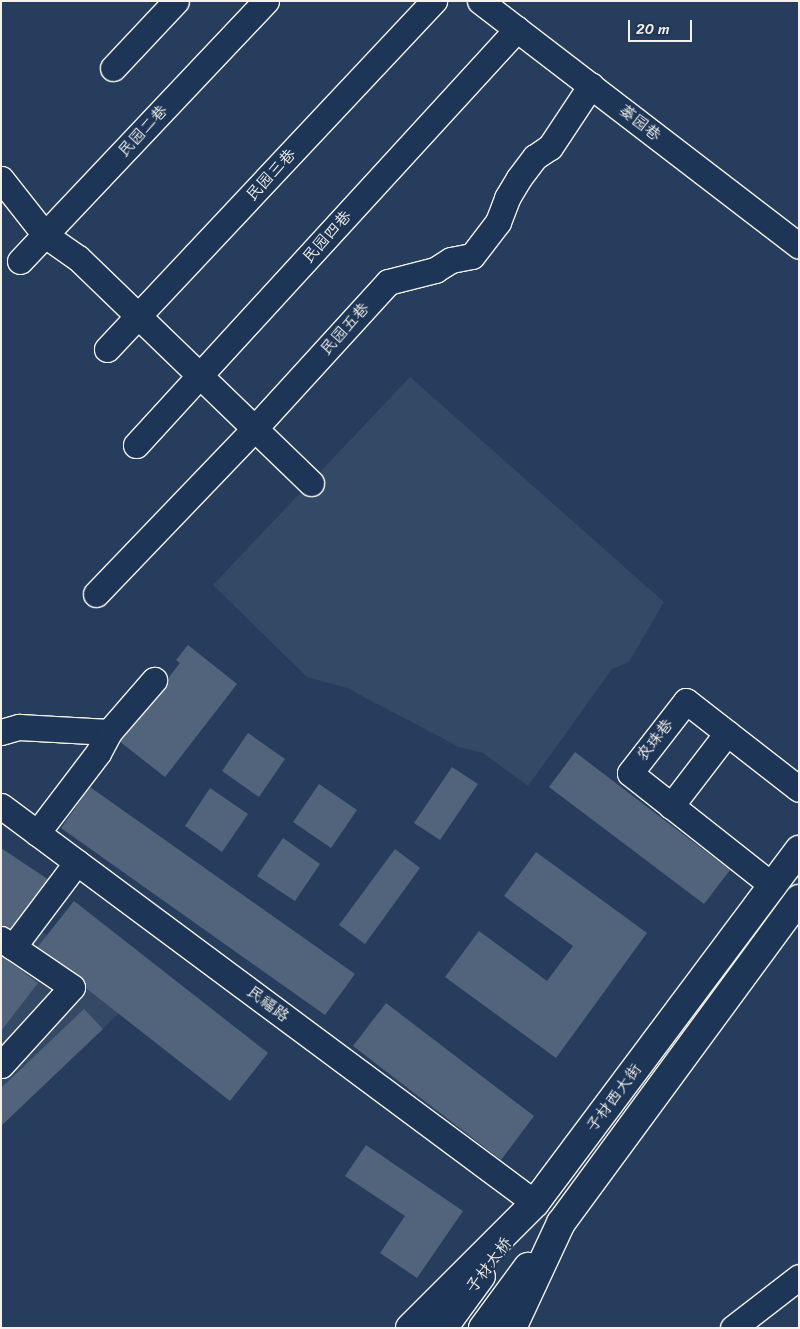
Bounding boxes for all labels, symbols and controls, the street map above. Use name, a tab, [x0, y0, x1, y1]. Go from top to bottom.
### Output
scale bar	[630, 10, 694, 42]
text: 20 m	[636, 16, 670, 42]
street label: 民园二巷	[114, 101, 172, 161]
street label: 蒌园巷	[615, 101, 665, 145]
street label: 民园三巷	[242, 145, 300, 205]
street label: 民园四巷	[298, 207, 356, 267]
street label: 民园五巷	[316, 299, 374, 359]
street label: 农珠巷	[633, 715, 677, 765]
street label: 民福路	[243, 982, 293, 1026]
street label: 子材西大街	[582, 1060, 646, 1136]
street label: 子材大桥	[462, 1234, 516, 1296]

